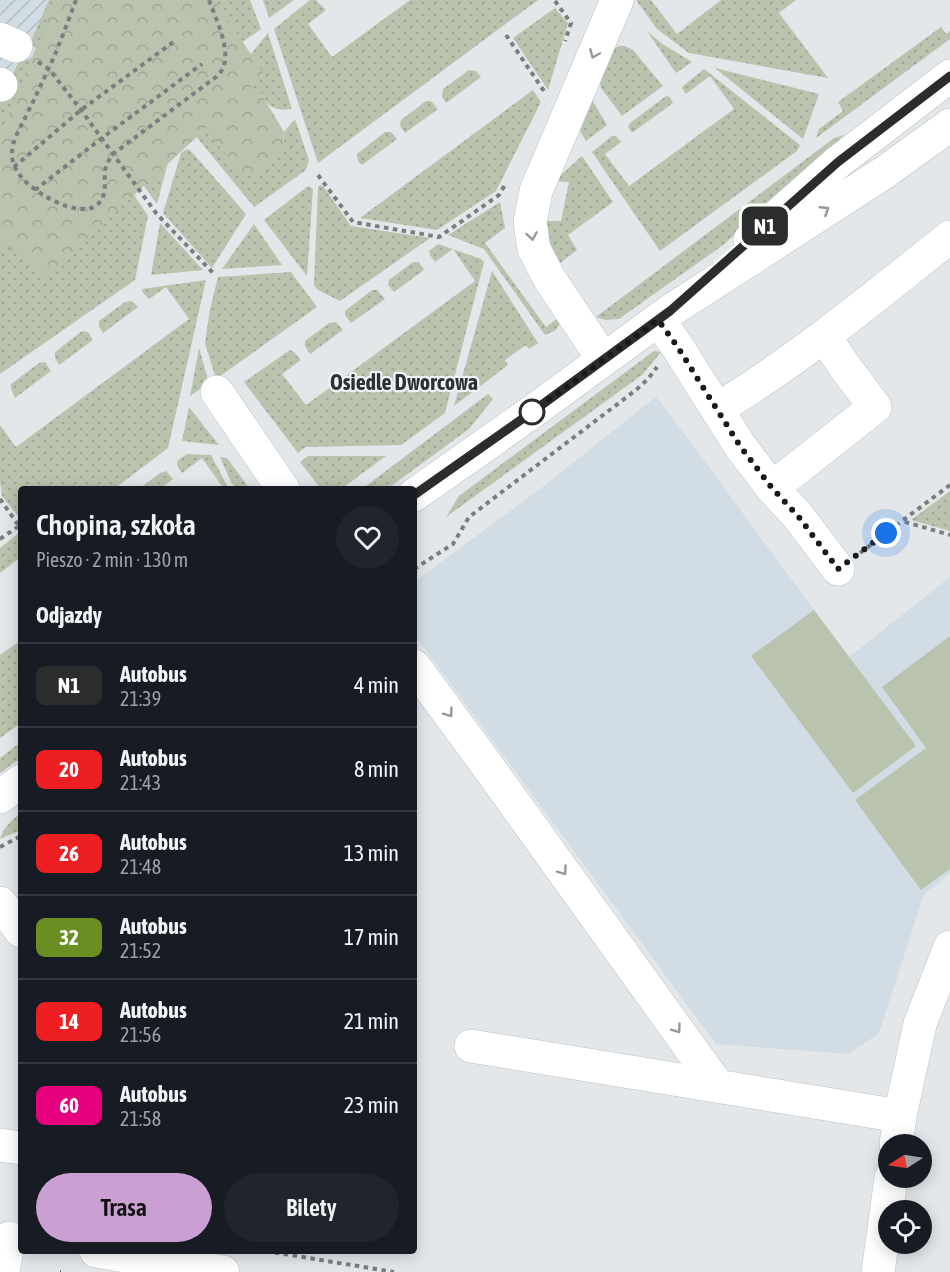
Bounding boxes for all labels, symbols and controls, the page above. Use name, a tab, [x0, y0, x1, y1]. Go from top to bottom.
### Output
one-way arrow	[589, 48, 601, 59]
line badge: N1	[738, 206, 792, 246]
one-way arrow	[818, 206, 829, 217]
text: N1	[754, 214, 776, 238]
one-way arrow	[525, 231, 538, 241]
district label: Osiedle Dworcowa	[330, 369, 478, 395]
unlabelled marker	[519, 399, 545, 425]
button: heart	[336, 506, 399, 569]
text: Chopina, szkoła	[36, 509, 196, 541]
your location	[871, 518, 901, 548]
text: Pieszo · 2 min · 130 m	[36, 548, 188, 571]
text: Odjazdy	[36, 602, 102, 628]
text: Autobus	[120, 661, 187, 687]
text: 4 min	[354, 672, 399, 698]
text: N1	[58, 673, 80, 697]
text: 21:39	[120, 687, 161, 710]
one-way arrow	[442, 706, 453, 717]
text: Autobus	[120, 745, 187, 771]
text: 8 min	[354, 756, 399, 782]
text: 20	[59, 757, 79, 781]
text: 21:43	[120, 771, 161, 794]
text: Autobus	[120, 829, 187, 855]
text: 13 min	[344, 840, 399, 866]
text: 26	[59, 841, 79, 865]
text: 21:48	[120, 855, 161, 878]
one-way arrow	[556, 864, 567, 875]
text: Autobus	[120, 913, 187, 939]
text: 17 min	[344, 924, 399, 950]
text: 32	[59, 925, 79, 949]
text: 21:52	[120, 939, 161, 962]
text: Autobus	[120, 997, 187, 1023]
text: 21 min	[344, 1008, 399, 1034]
text: 14	[59, 1009, 79, 1033]
text: 21:56	[120, 1023, 161, 1046]
one-way arrow	[669, 1023, 680, 1034]
text: Autobus	[120, 1081, 187, 1107]
text: 23 min	[344, 1092, 399, 1118]
text: 60	[59, 1093, 79, 1117]
text: 21:58	[120, 1107, 161, 1130]
north arrow	[878, 1134, 932, 1188]
map controls	[878, 1134, 932, 1254]
button: Trasa	[36, 1173, 212, 1242]
button: Bilety	[224, 1173, 399, 1242]
button: locate	[878, 1200, 932, 1254]

